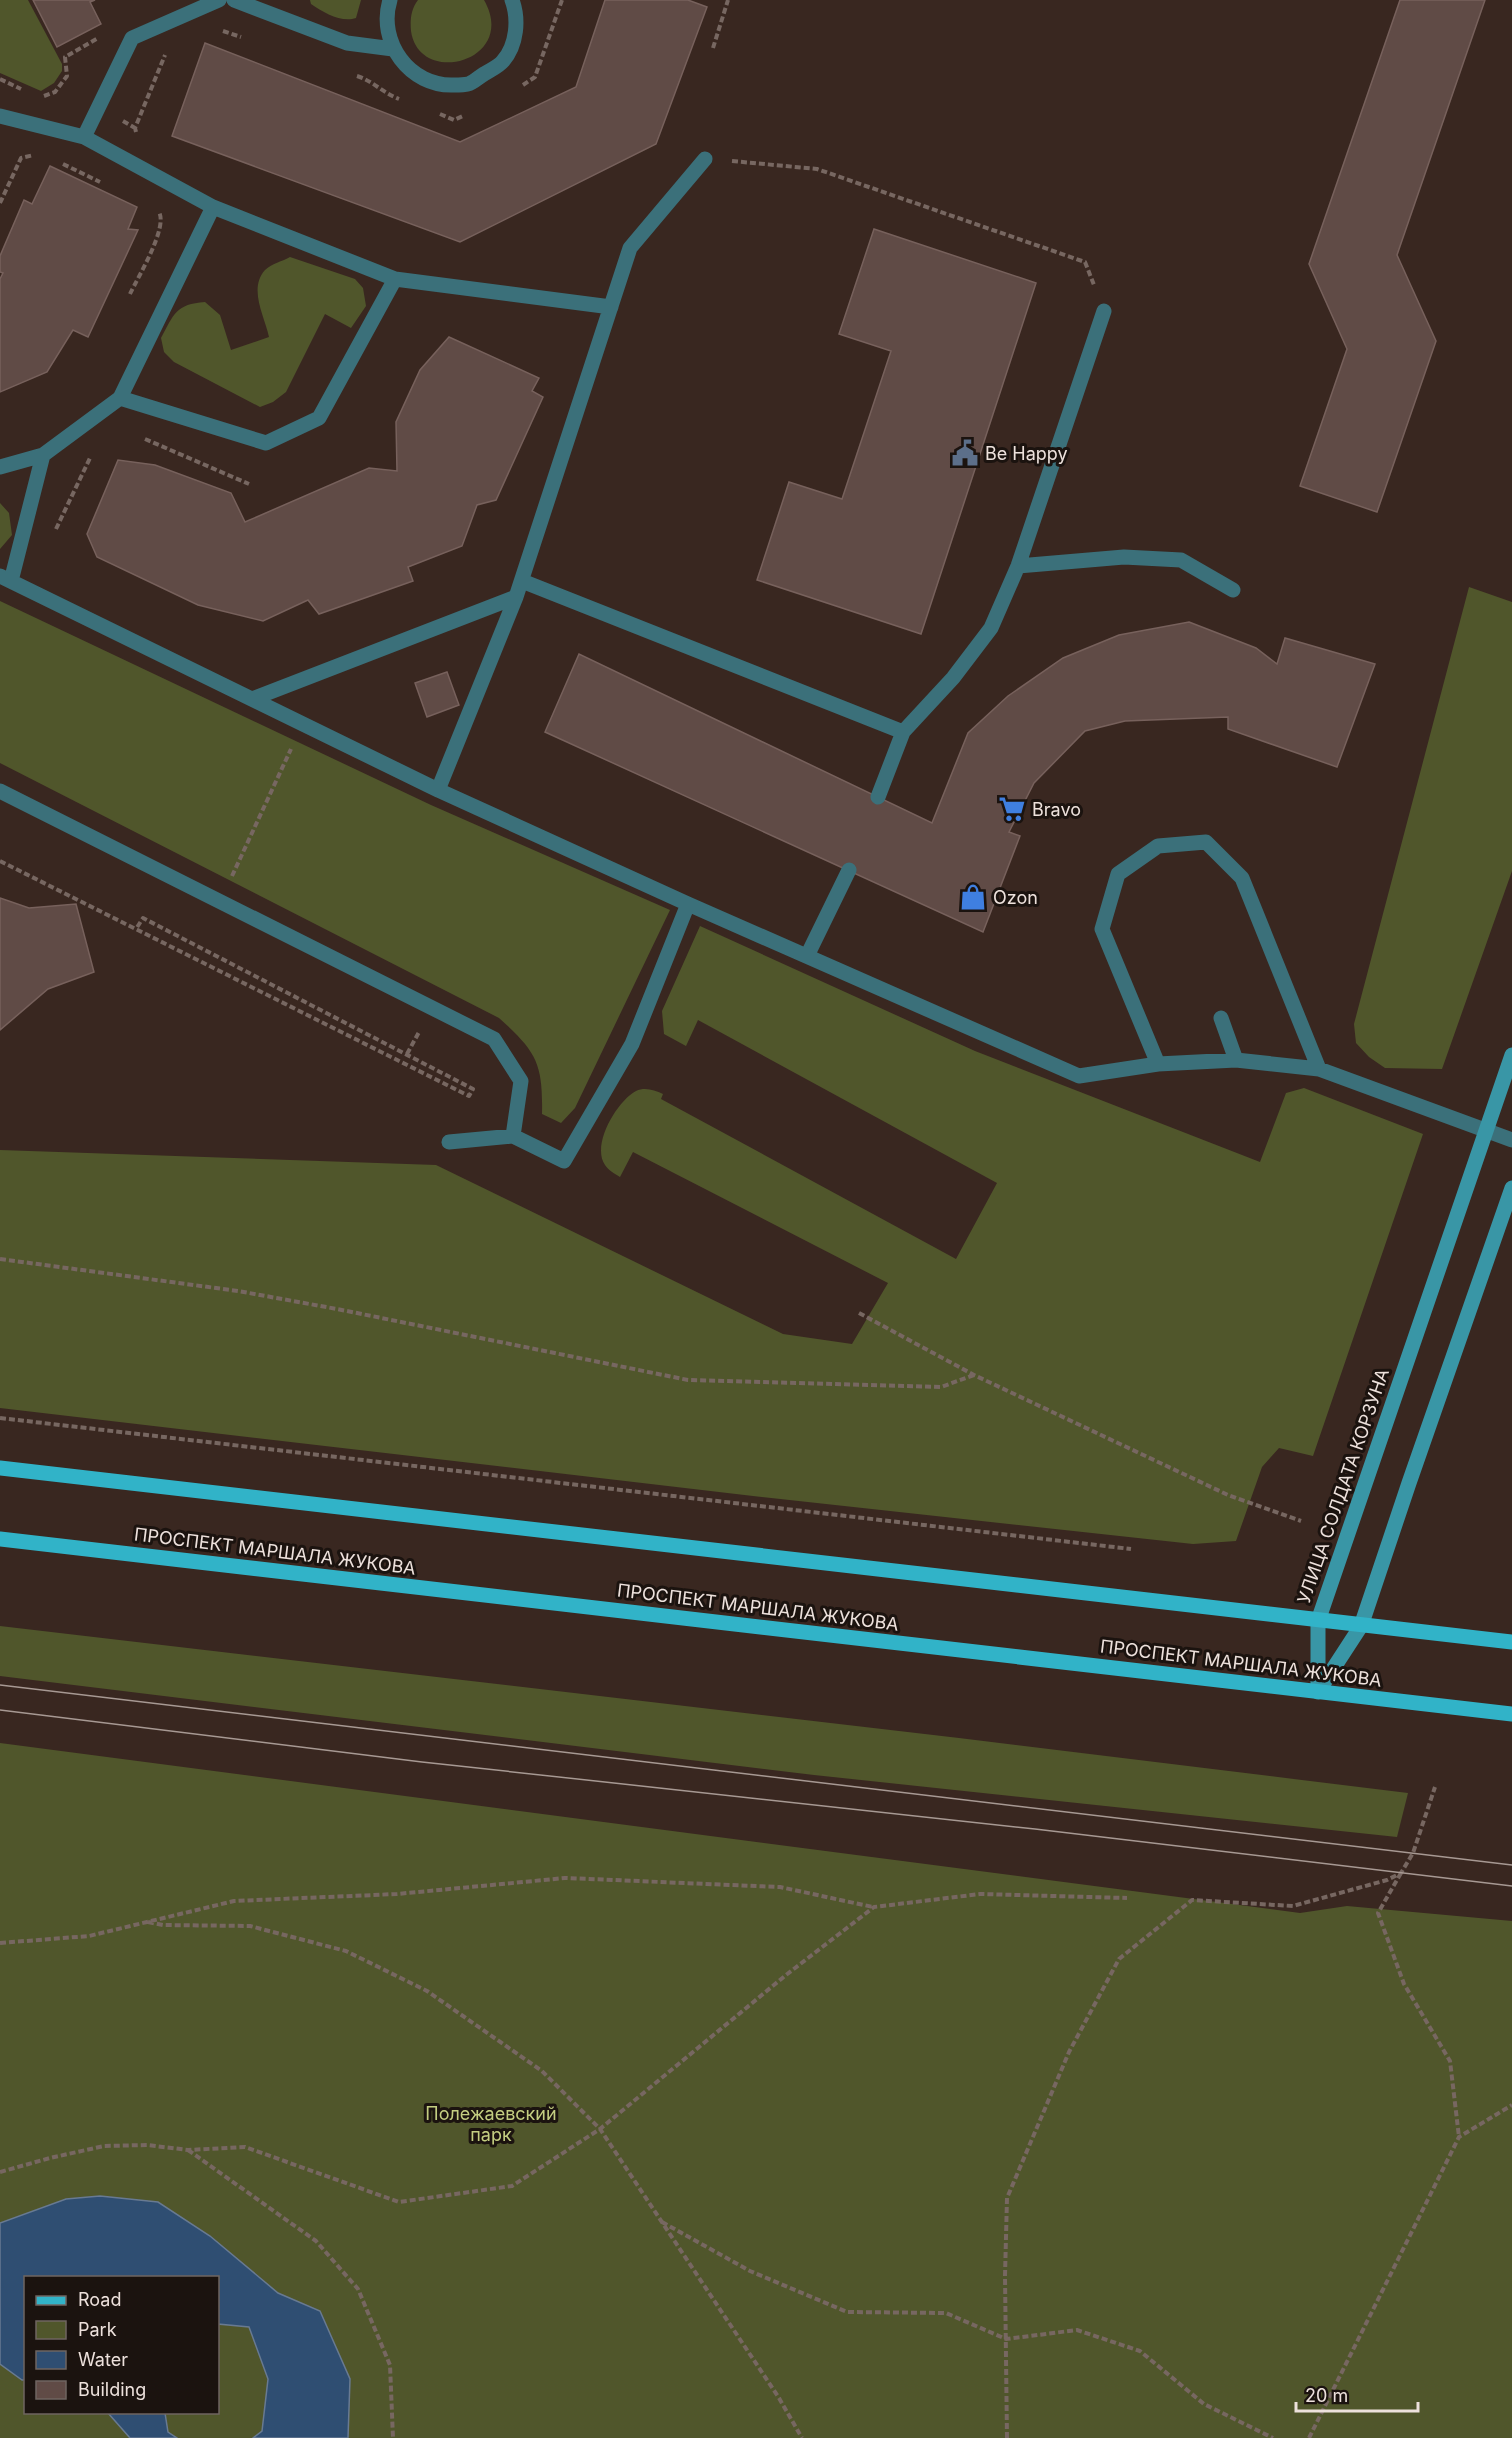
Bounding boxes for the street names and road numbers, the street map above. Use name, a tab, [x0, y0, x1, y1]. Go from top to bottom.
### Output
street label: УЛИЦА СОЛДАТА КОРЗУНА	[1293, 1366, 1393, 1606]
street label: ПРОСПЕКТ МАРШАЛА ЖУКОВА	[133, 1523, 417, 1579]
street label: ПРОСПЕКТ МАРШАЛА ЖУКОВА	[616, 1579, 900, 1635]
street label: ПРОСПЕКТ МАРШАЛА ЖУКОВА	[1099, 1635, 1383, 1691]

